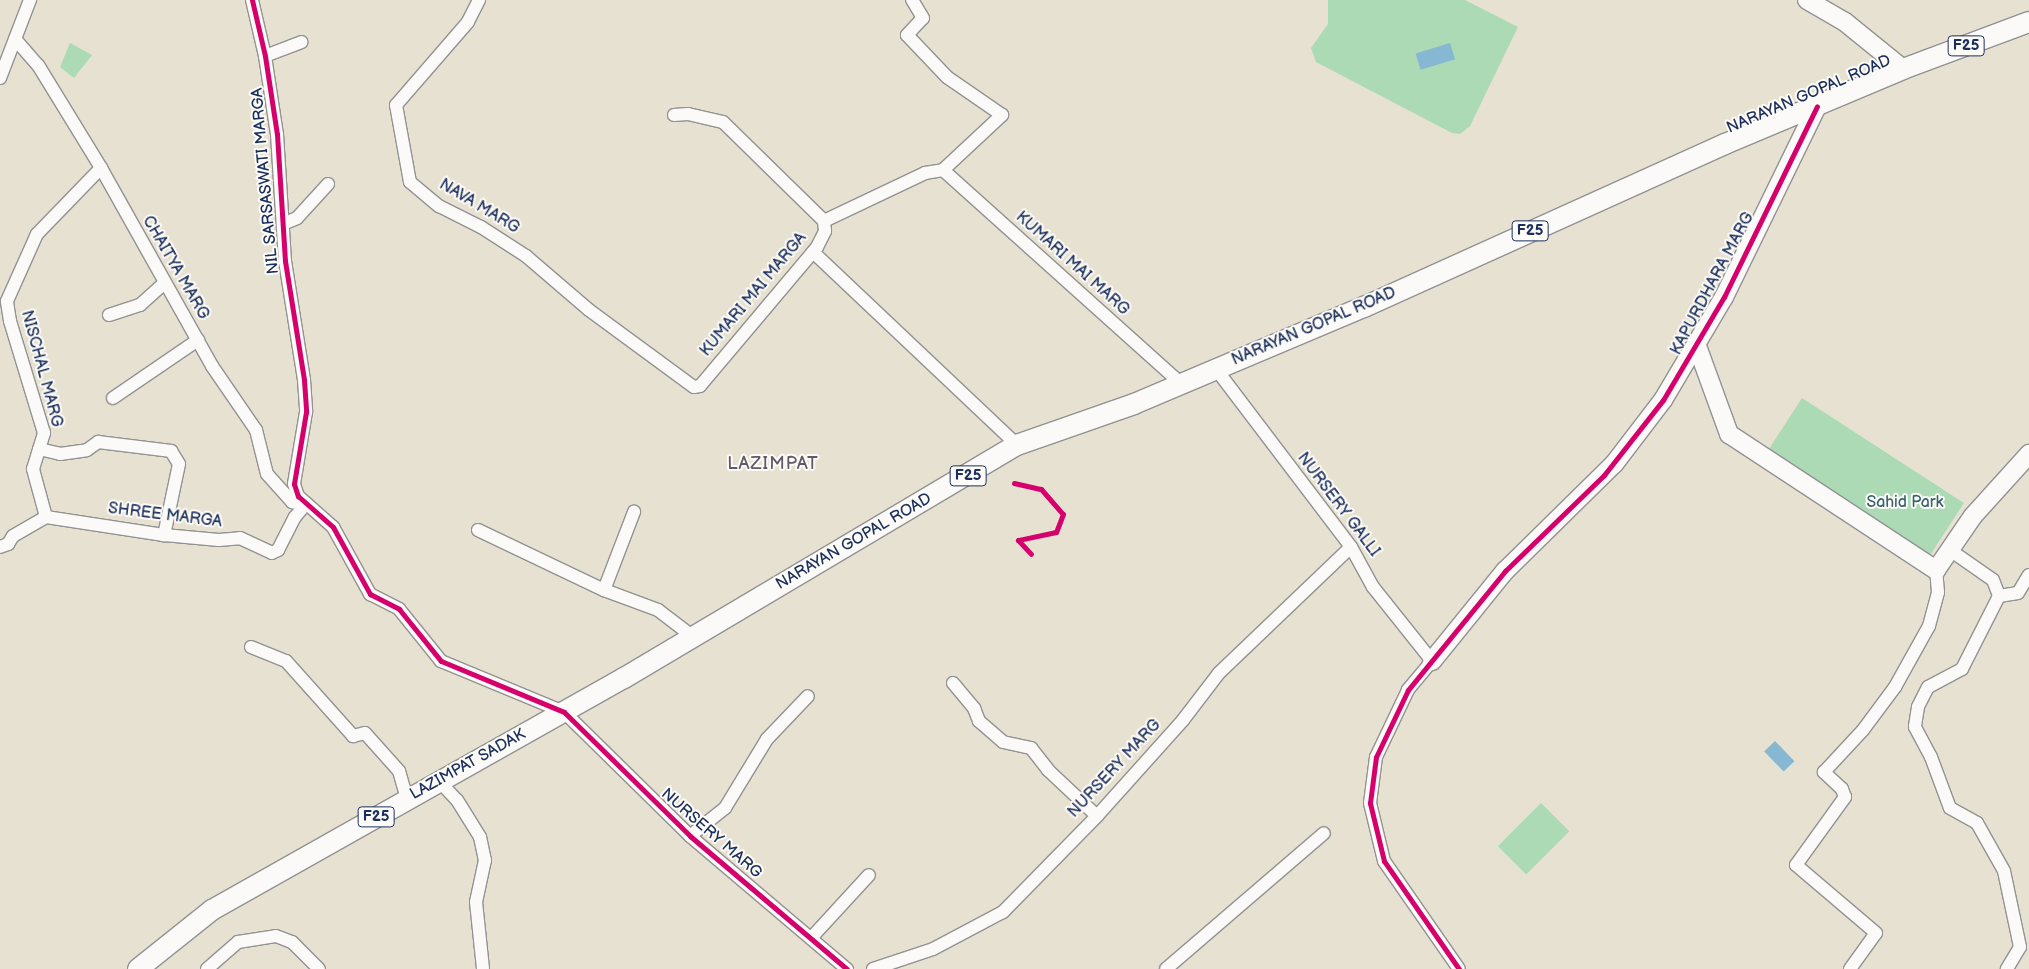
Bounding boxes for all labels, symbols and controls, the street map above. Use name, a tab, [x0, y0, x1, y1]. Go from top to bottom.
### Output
road number: F25	[1947, 34, 1985, 58]
street label: NARAYAN GOPAL ROAD	[1724, 52, 1894, 138]
street label: NIL SARSASWATI MARGA	[248, 87, 284, 275]
street label: NAVA MARG	[435, 176, 523, 238]
street label: KUMARI MAI MARG	[1011, 208, 1133, 320]
street label: KAPURDHARA MARG	[1667, 209, 1759, 359]
street label: CHAITYA MARG	[138, 213, 212, 323]
road number: F25	[1511, 218, 1549, 244]
street label: KUMARI MAI MARGA	[697, 229, 811, 361]
street label: NARAYAN GOPAL ROAD	[1229, 284, 1399, 370]
street label: NISCHAL MARG	[16, 309, 66, 429]
street label: NURSERY GALLI	[1293, 449, 1383, 561]
district label: LAZIMPAT	[726, 453, 820, 475]
road number: F25	[949, 464, 987, 488]
street label: NARAYAN GOPAL ROAD	[773, 490, 935, 594]
park label: Sahid Park	[1867, 493, 1943, 513]
street label: SHREE MARGA	[107, 499, 223, 533]
street label: NURSERY MARG	[1065, 716, 1165, 822]
street label: LAZIMPAT SADAK	[407, 725, 529, 805]
street label: NURSERY MARG	[657, 785, 765, 883]
road number: F25	[357, 804, 395, 830]

